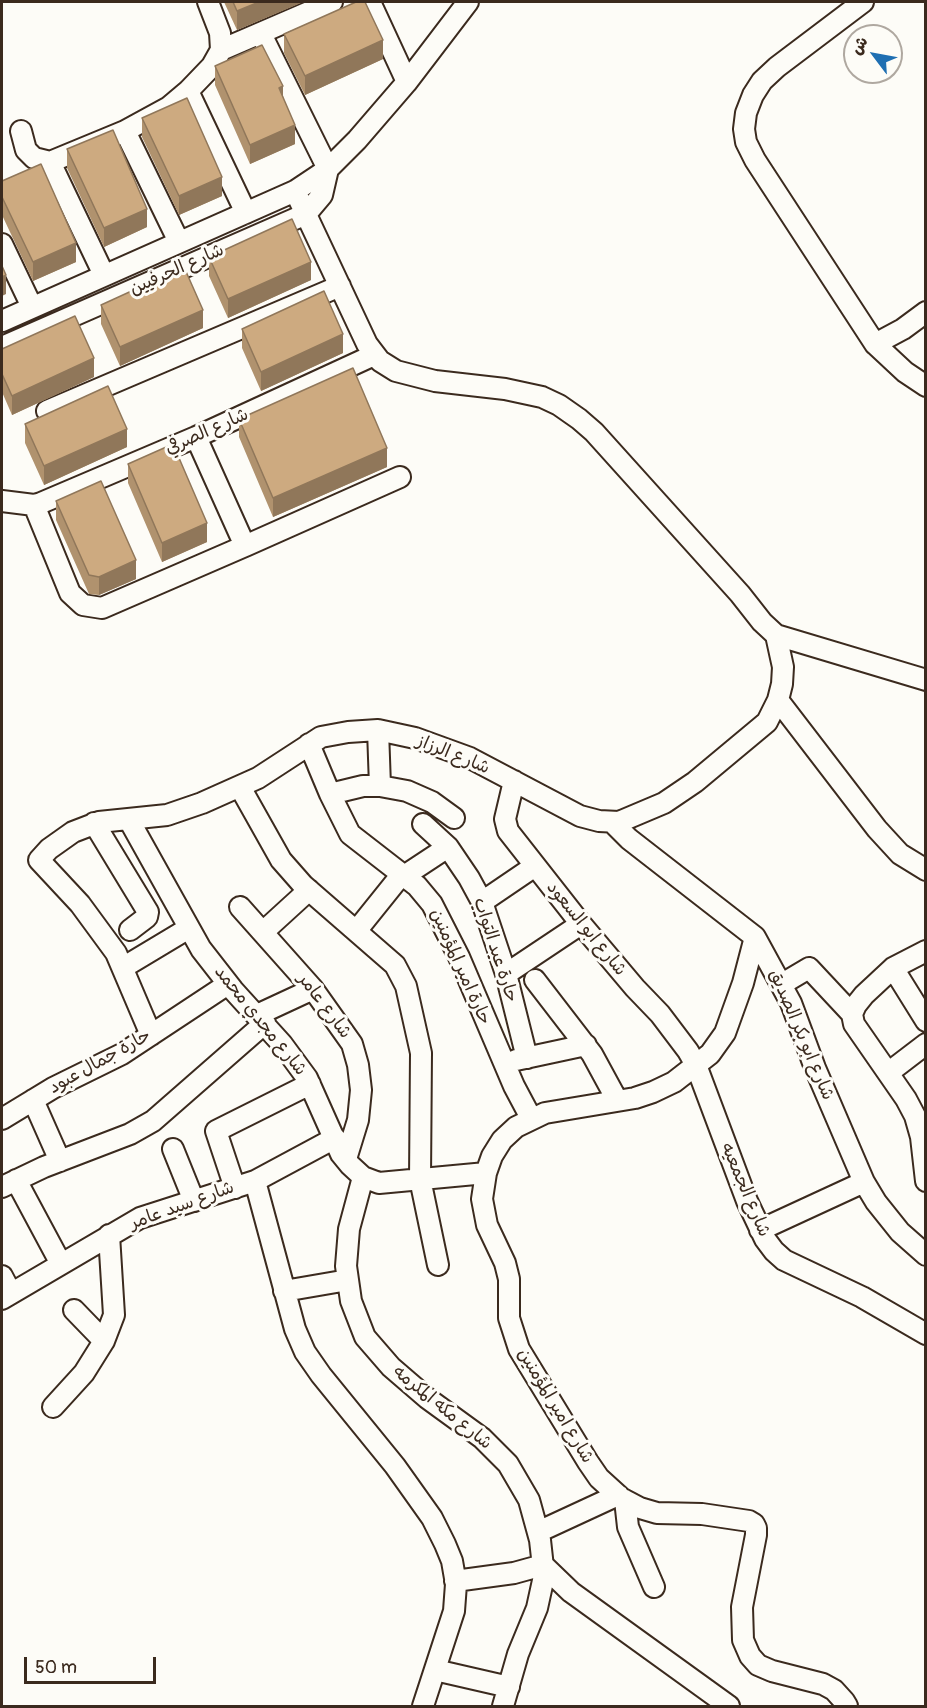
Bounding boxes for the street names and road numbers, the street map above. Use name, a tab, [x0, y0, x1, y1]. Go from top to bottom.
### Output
street label: شارع الحرفيين	[126, 240, 228, 300]
street label: شارع الصرفي	[162, 404, 252, 460]
street label: شارع الرزاز	[413, 731, 493, 779]
street label: شارع ابو السعود	[541, 877, 631, 981]
street label: حارة عبد التواب	[468, 895, 522, 1005]
street label: حارة امير المؤمنين	[425, 906, 495, 1028]
street label: شارع مجدي محمد	[209, 962, 311, 1080]
street label: شارع ابو بكر الصديق	[764, 966, 838, 1104]
street label: شارع عامر	[292, 969, 356, 1043]
street label: حارة جمال عبود	[45, 1025, 155, 1099]
street label: شارع الجمعيه	[715, 1140, 775, 1240]
street label: شارع سيد عامر	[127, 1177, 237, 1235]
street label: شارع امير المؤمنين	[512, 1344, 598, 1468]
street label: شارع مكه المكرمه	[388, 1361, 496, 1455]

